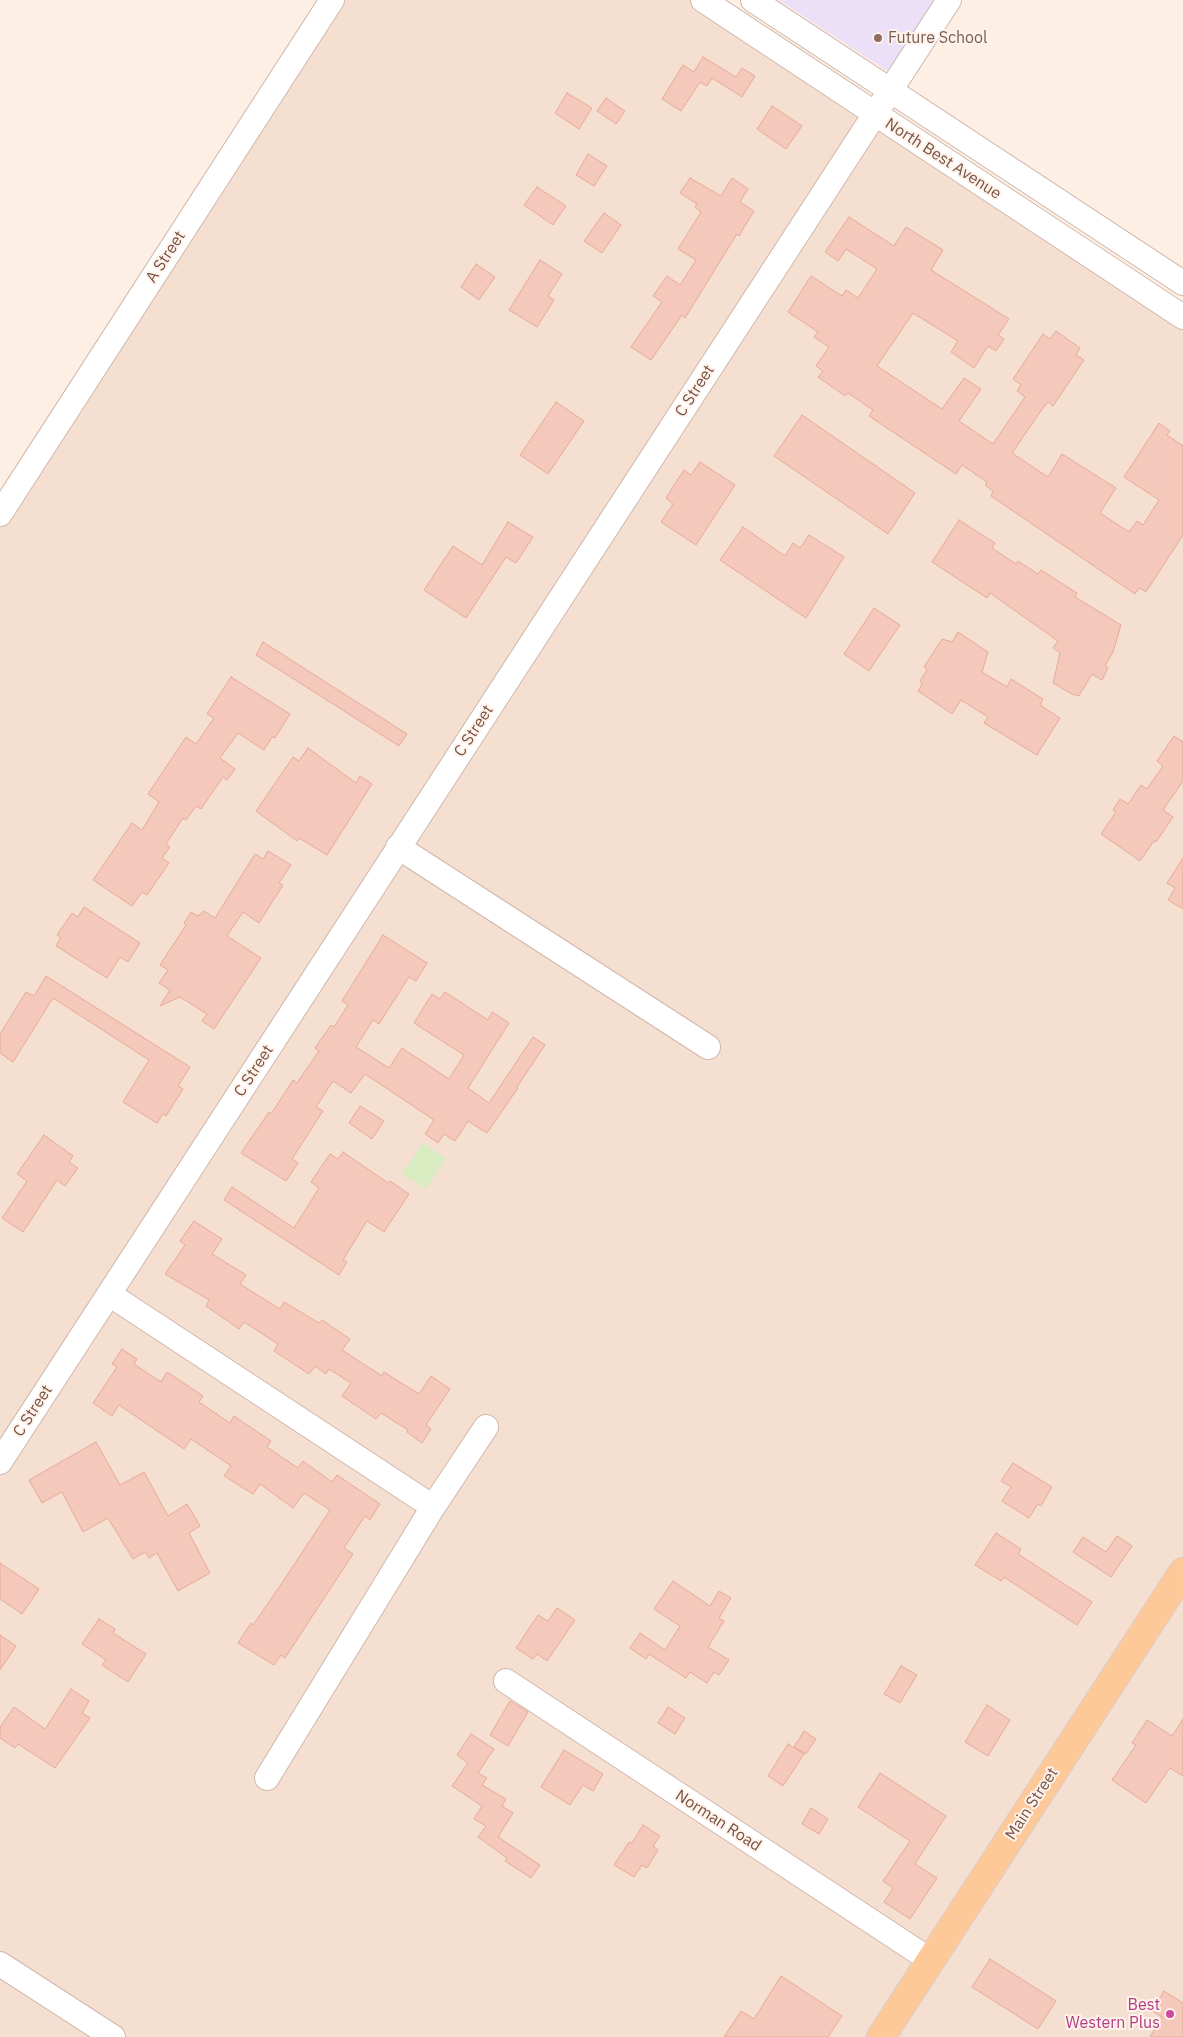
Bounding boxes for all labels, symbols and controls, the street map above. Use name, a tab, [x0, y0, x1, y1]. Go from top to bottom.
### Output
place label: Future School	[888, 28, 987, 48]
marker: Future School	[872, 32, 884, 44]
street label: North Best Avenue	[881, 114, 1005, 204]
street label: A Street	[142, 227, 190, 287]
street label: C Street	[671, 362, 719, 420]
street label: C Street	[450, 702, 498, 760]
street label: C Street	[230, 1042, 278, 1100]
street label: C Street	[9, 1382, 57, 1440]
street label: Main Street	[1002, 1764, 1062, 1844]
street label: Norman Road	[672, 1786, 764, 1856]
place label: Best Western Plus	[1066, 1995, 1160, 2033]
marker: Best Western Plus	[1164, 2008, 1176, 2020]

